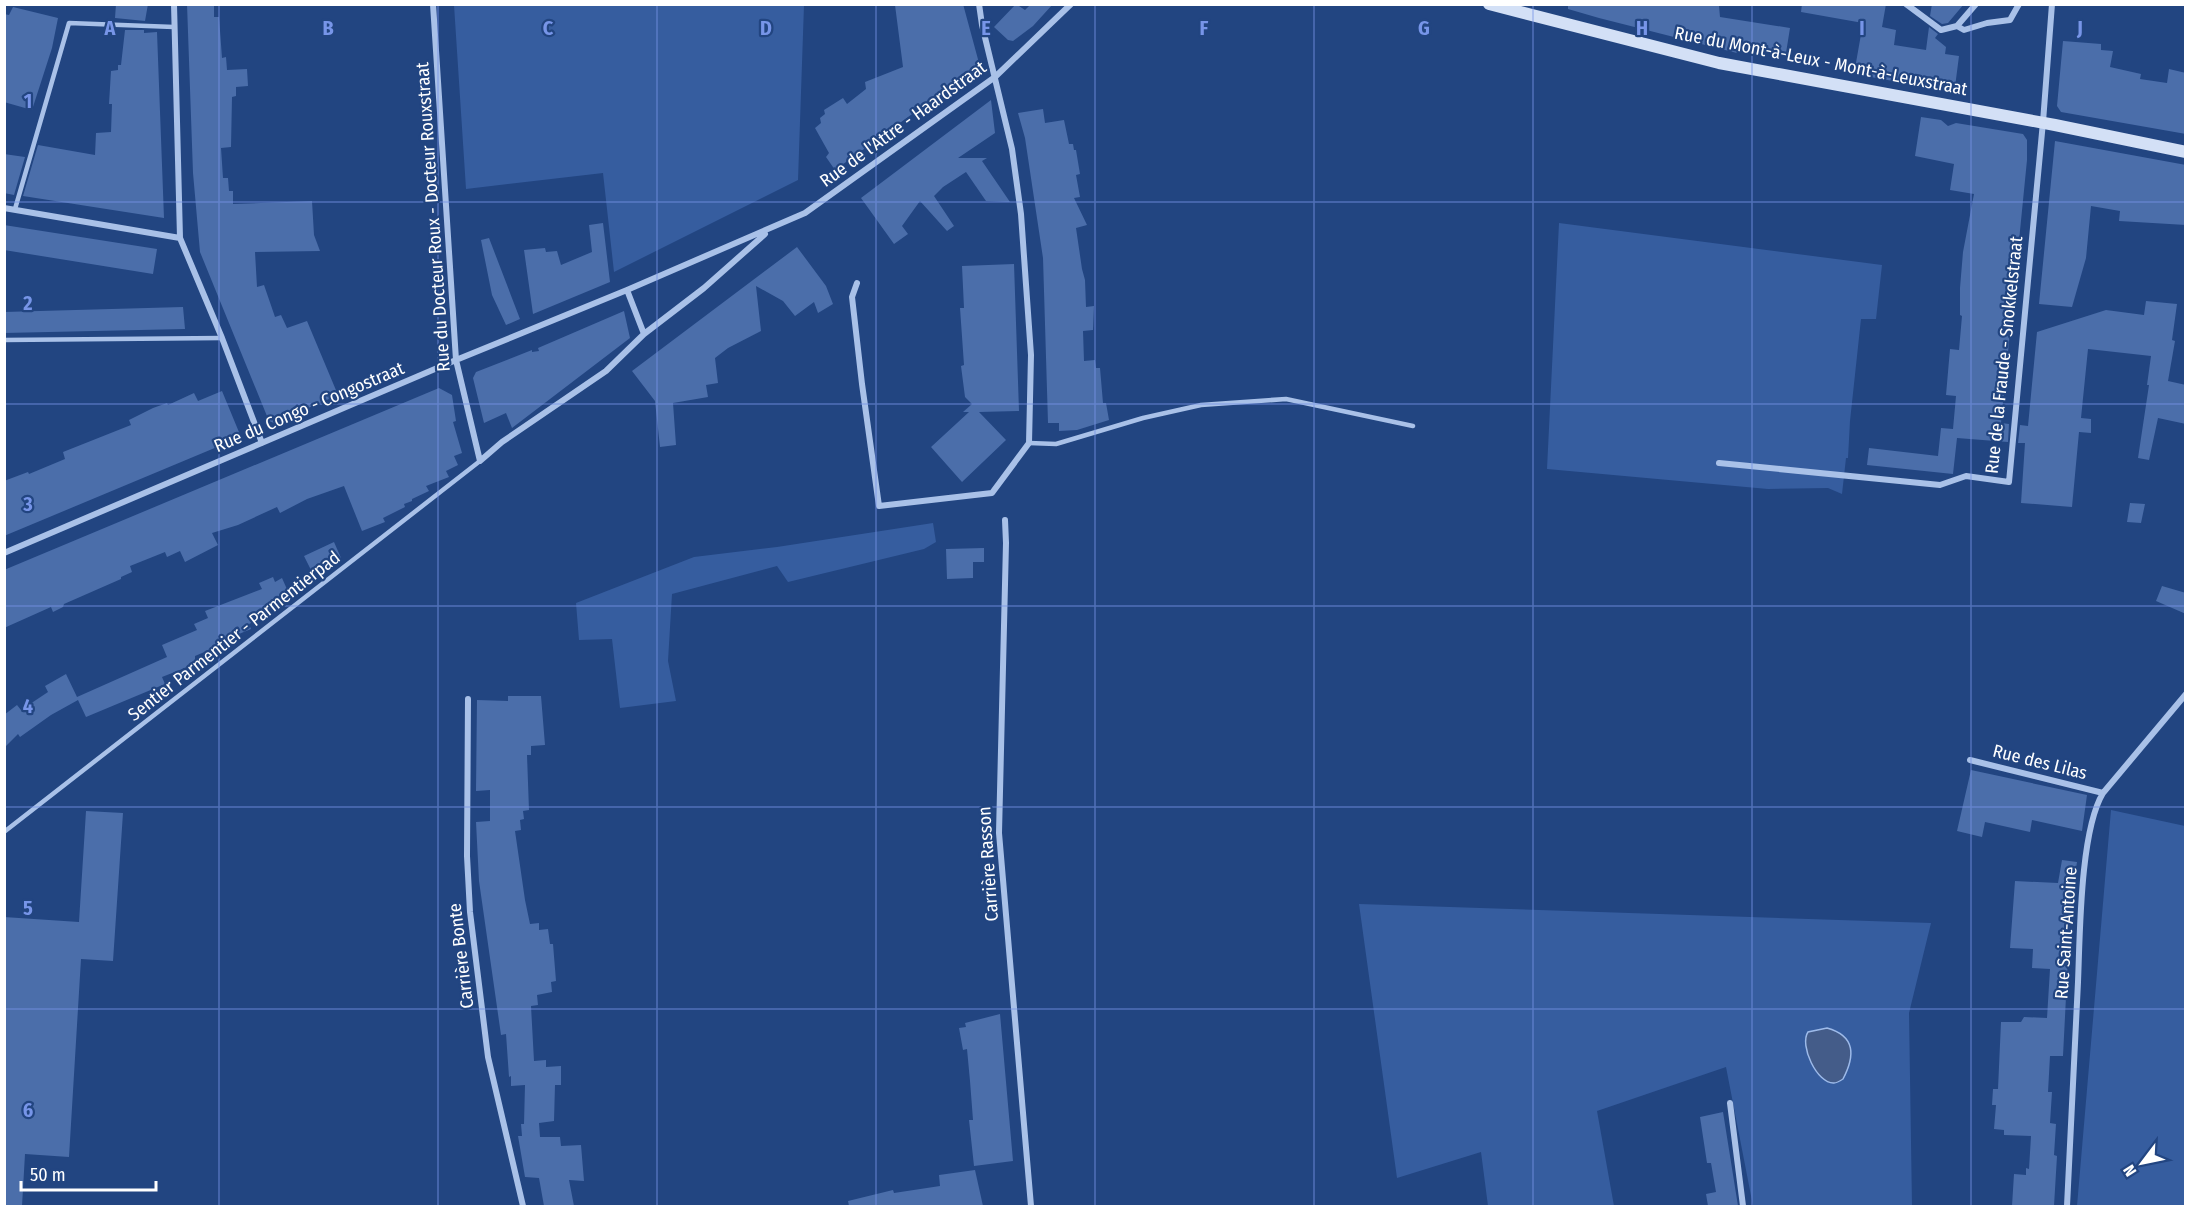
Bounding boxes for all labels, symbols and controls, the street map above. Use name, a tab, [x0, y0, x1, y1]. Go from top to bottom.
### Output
text: A	[104, 16, 117, 40]
text: B	[322, 16, 334, 40]
text: C	[543, 16, 554, 40]
text: D	[760, 16, 772, 40]
text: E	[981, 16, 991, 40]
text: F	[1200, 16, 1209, 40]
text: G	[1418, 16, 1430, 40]
text: H	[1636, 16, 1648, 40]
text: I	[1859, 16, 1865, 40]
text: J	[2076, 16, 2083, 40]
street label: Rue du Mont-à-Leux - Mont-à-Leuxstraat	[1673, 22, 1970, 100]
street label: Rue de l'Attre - Haardstraat	[815, 56, 991, 192]
street label: Rue du Docteur Roux - Docteur Rouxstraat	[411, 61, 455, 372]
text: 1	[24, 89, 32, 113]
street label: Rue de la Fraude - Snokkelstraat	[1981, 235, 2027, 475]
text: 2	[22, 291, 33, 315]
street label: Rue du Congo - Congostraat	[211, 357, 407, 457]
text: 3	[22, 492, 33, 516]
street label: Sentier Parmentier - Parmentierpad	[124, 546, 344, 726]
text: 4	[23, 694, 33, 718]
street label: Rue des Lilas	[1991, 740, 2090, 784]
street label: Carrière Rasson	[973, 806, 1003, 922]
street label: Rue Saint-Antoine	[2050, 866, 2082, 1000]
text: 5	[23, 896, 33, 920]
street label: Carrière Bonte	[444, 902, 478, 1010]
text: 6	[23, 1098, 33, 1122]
north arrow	[2112, 1133, 2172, 1193]
scale bar	[21, 1154, 156, 1192]
text: N	[2119, 1162, 2140, 1180]
text: 50 m	[30, 1164, 66, 1186]

